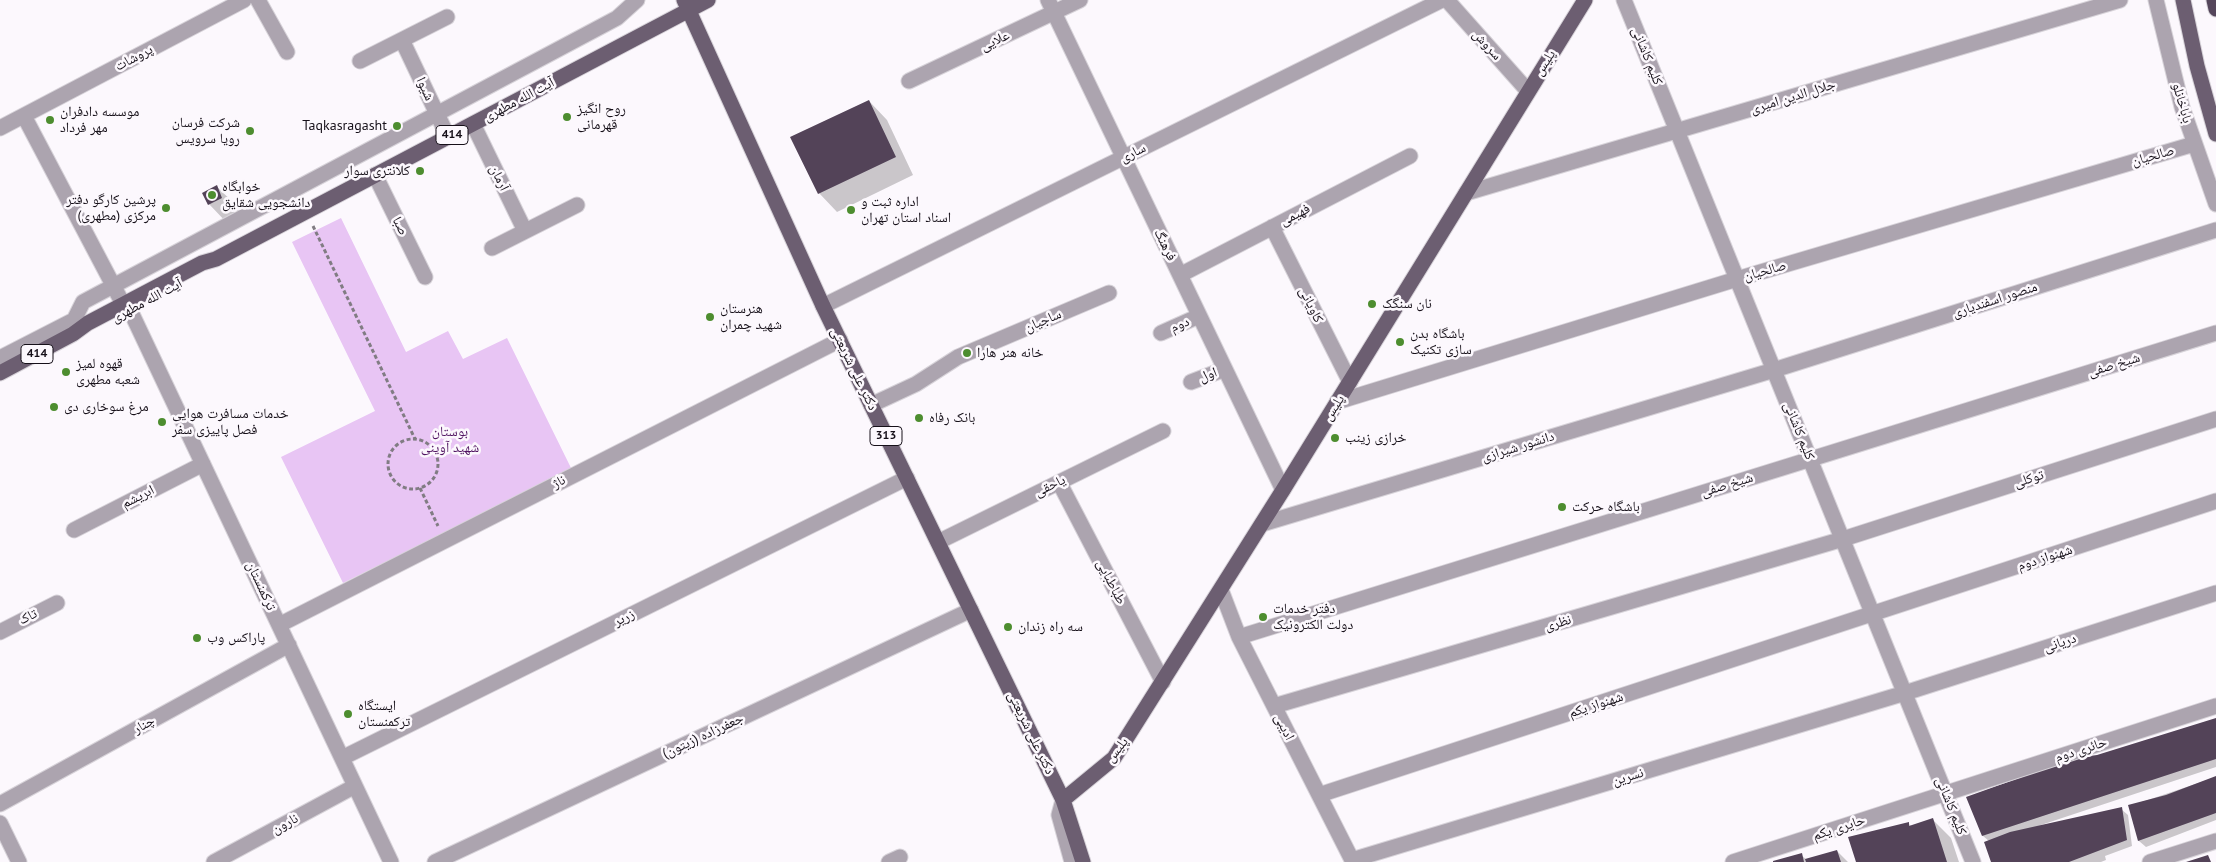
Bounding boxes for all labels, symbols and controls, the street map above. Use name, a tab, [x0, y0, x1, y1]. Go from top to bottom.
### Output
street label: کلیم کاشانی	[1628, 25, 1666, 87]
street label: سروش	[1469, 26, 1505, 64]
street label: علایی	[978, 27, 1012, 55]
street label: پروشات	[112, 41, 156, 75]
street label: پلیس	[1531, 47, 1559, 79]
street label: آیت الله مطهری	[481, 74, 557, 126]
street label: شیوا	[412, 75, 438, 103]
street label: جلال الدین امیری	[1748, 76, 1838, 118]
street label: باباخانلو	[2168, 81, 2196, 125]
place label: روح انگیز قهرمانی	[577, 101, 626, 134]
place label: موسسه دادفران مهر فرداد	[60, 104, 139, 136]
marker: روح انگیز قهرمانی	[561, 111, 573, 123]
marker: موسسه دادفران مهر فرداد	[44, 114, 56, 126]
place label: شرکت فرسان رویا سرویس	[172, 115, 240, 148]
place label: Taqkasragasht	[302, 118, 387, 134]
marker: Taqkasragasht	[391, 120, 403, 132]
marker: شرکت فرسان رویا سرویس	[244, 125, 256, 137]
road number: 414	[436, 126, 468, 144]
street label: ساری	[1117, 140, 1149, 166]
street label: صالحیان	[2130, 142, 2176, 170]
street label: آرمان	[486, 162, 512, 194]
place label: کلانتری سوار	[344, 163, 410, 179]
marker: کلانتری سوار	[414, 165, 426, 177]
place label: خوابگاه دانشجویی شقایق	[222, 179, 310, 212]
marker: خوابگاه دانشجویی شقایق	[206, 189, 218, 201]
place label: پرشین کارگو دفتر مرکزی (مطهری)	[66, 192, 156, 224]
place label: اداره ثبت و اسناد استان تهران	[861, 194, 951, 226]
street label: فهیمی	[1277, 200, 1313, 230]
marker: پرشین کارگو دفتر مرکزی (مطهری)	[160, 202, 172, 214]
marker: اداره ثبت و اسناد استان تهران	[845, 204, 857, 216]
street label: صبا	[388, 214, 412, 238]
street label: فرهنگ	[1150, 226, 1180, 264]
street label: صالحیان	[1742, 257, 1788, 285]
street label: آیت الله مطهری	[109, 275, 185, 327]
street label: منصور اسفندیاری	[1950, 278, 2040, 322]
street label: کاویانی	[1295, 284, 1327, 326]
place label: نان سنگک	[1382, 296, 1432, 312]
marker: نان سنگک	[1366, 298, 1378, 310]
place label: هنرستان شهید چمران	[720, 301, 782, 334]
street label: ساجیان	[1022, 306, 1064, 336]
marker: هنرستان شهید چمران	[704, 311, 716, 323]
street label: دوم	[1168, 313, 1192, 337]
street label: دکتر علی شریعتی	[827, 325, 881, 413]
place label: باشگاه بدن سازی تکنیک	[1410, 326, 1472, 358]
marker: باشگاه بدن سازی تکنیک	[1394, 336, 1406, 348]
road number: 414	[21, 344, 53, 364]
place label: خانه هنر هارا	[977, 345, 1043, 361]
marker: خانه هنر هارا	[961, 347, 973, 359]
street label: شیخ صفی	[2086, 349, 2142, 381]
place label: قهوه لمیز شعبه مطهری	[76, 356, 140, 388]
street label: اول	[1196, 364, 1220, 386]
marker: قهوه لمیز شعبه مطهری	[60, 366, 72, 378]
street label: پلیس	[1320, 392, 1348, 424]
place label: مرغ سوخاری دی	[64, 399, 149, 415]
street label: کلیم کاشانی	[1780, 400, 1818, 462]
marker: مرغ سوخاری دی	[48, 401, 60, 413]
place label: خدمات مسافرت هوایی فصل پاییزی سفر	[172, 406, 289, 438]
place label: بانک رفاه	[929, 410, 975, 426]
marker: بانک رفاه	[913, 412, 925, 424]
marker: خدمات مسافرت هوایی فصل پاییزی سفر	[156, 416, 168, 428]
park label: بوستان شهید آوینی	[421, 424, 479, 457]
road number: 313	[870, 426, 902, 446]
street label: دانشور شیرازی	[1480, 428, 1556, 466]
place label: خرازی زینب	[1345, 430, 1406, 446]
marker: خرازی زینب	[1329, 432, 1341, 444]
street label: توکلی	[2012, 466, 2046, 492]
street label: شیخ صفی	[1699, 469, 1755, 501]
street label: یاحقی	[1032, 471, 1068, 501]
street label: ناژ	[549, 472, 569, 492]
street label: ابریشم	[119, 482, 157, 512]
place label: باشگاه حرکت	[1572, 499, 1640, 515]
marker: باشگاه حرکت	[1556, 501, 1568, 513]
street label: شهنواز دوم	[2015, 541, 2075, 575]
street label: طباطبایی	[1093, 557, 1129, 607]
street label: ترکمنستان	[242, 559, 280, 613]
place label: دفتر خدمات دولت الکترونیک	[1273, 601, 1353, 634]
street label: تاک	[16, 605, 40, 629]
street label: زریر	[611, 606, 637, 630]
marker: دفتر خدمات دولت الکترونیک	[1257, 611, 1269, 623]
street label: نظری	[1543, 611, 1573, 635]
place label: سه راه زندان	[1018, 619, 1083, 635]
marker: سه راه زندان	[1002, 621, 1014, 633]
place label: پاراکس وب	[207, 630, 265, 646]
street label: دریانی	[2042, 630, 2078, 656]
marker: پاراکس وب	[191, 632, 203, 644]
street label: شهنواز یکم	[1567, 688, 1625, 722]
street label: دکتر علی شریعتی	[1004, 689, 1058, 777]
place label: ایستگاه ترکمنستان	[358, 698, 410, 730]
marker: ایستگاه ترکمنستان	[342, 708, 354, 720]
street label: جعفرزاده (زیتون)	[660, 710, 746, 762]
street label: ادیبی	[1270, 711, 1298, 743]
street label: چنار	[130, 712, 158, 738]
street label: پلیس	[1102, 734, 1132, 766]
street label: حائری دوم	[2053, 734, 2109, 766]
street label: نسرین	[1610, 764, 1646, 790]
street label: کلیم کاشانی	[1932, 775, 1970, 837]
street label: نارون	[269, 810, 301, 838]
street label: حایری یکم	[1811, 812, 1867, 844]

